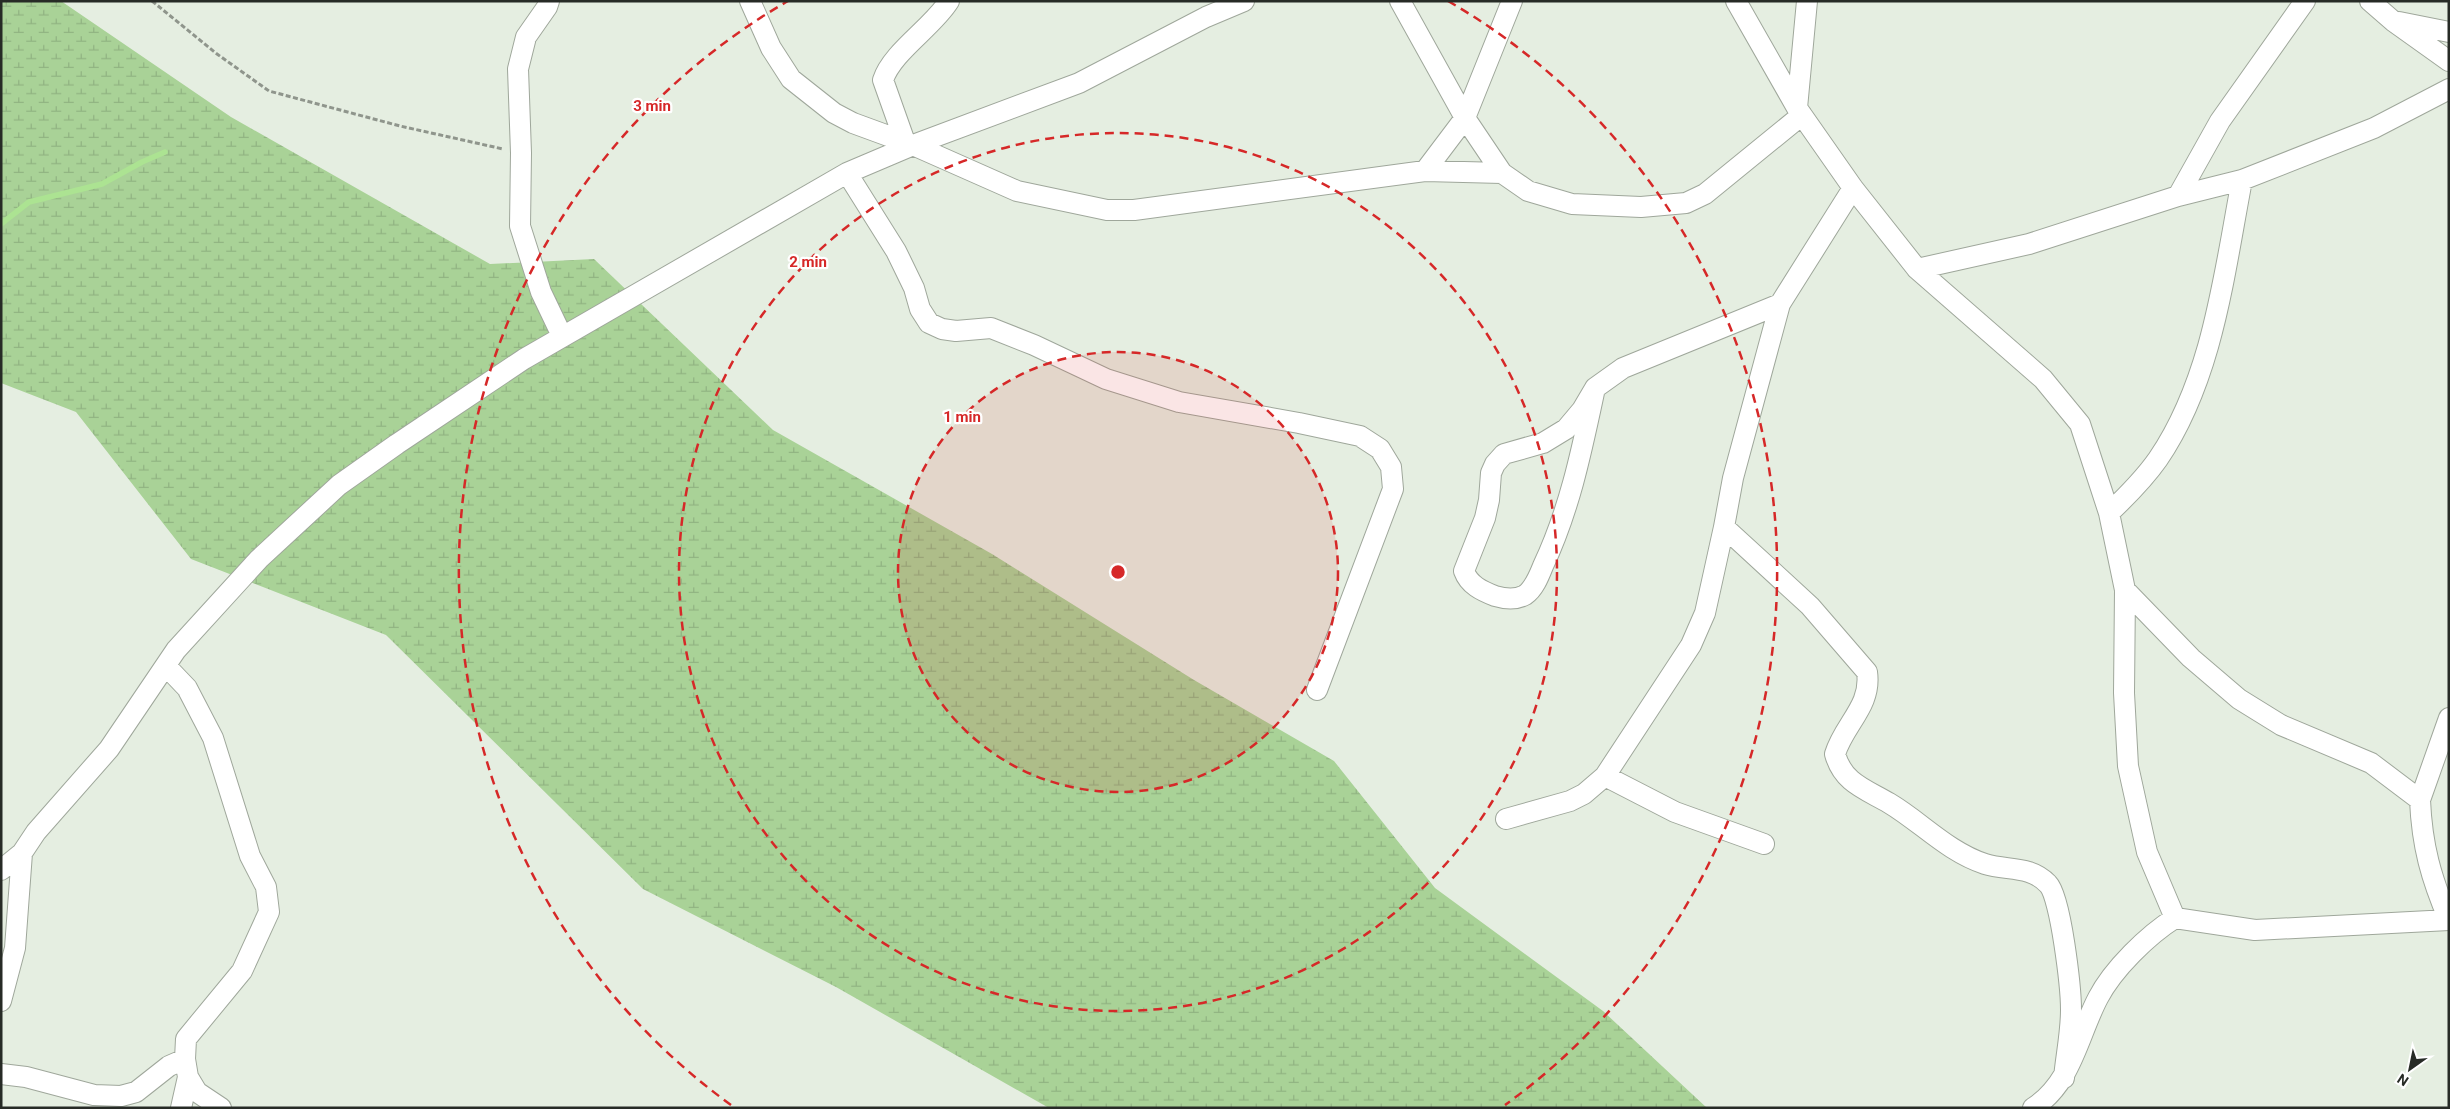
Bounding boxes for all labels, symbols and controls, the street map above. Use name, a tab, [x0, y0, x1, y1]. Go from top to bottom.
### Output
text: 3 min	[633, 97, 671, 115]
text: 2 min	[789, 253, 827, 271]
text: 1 min	[943, 408, 981, 426]
centre of rings	[1109, 563, 1127, 581]
north arrow	[2385, 1044, 2435, 1094]
text: N	[2394, 1070, 2411, 1089]

